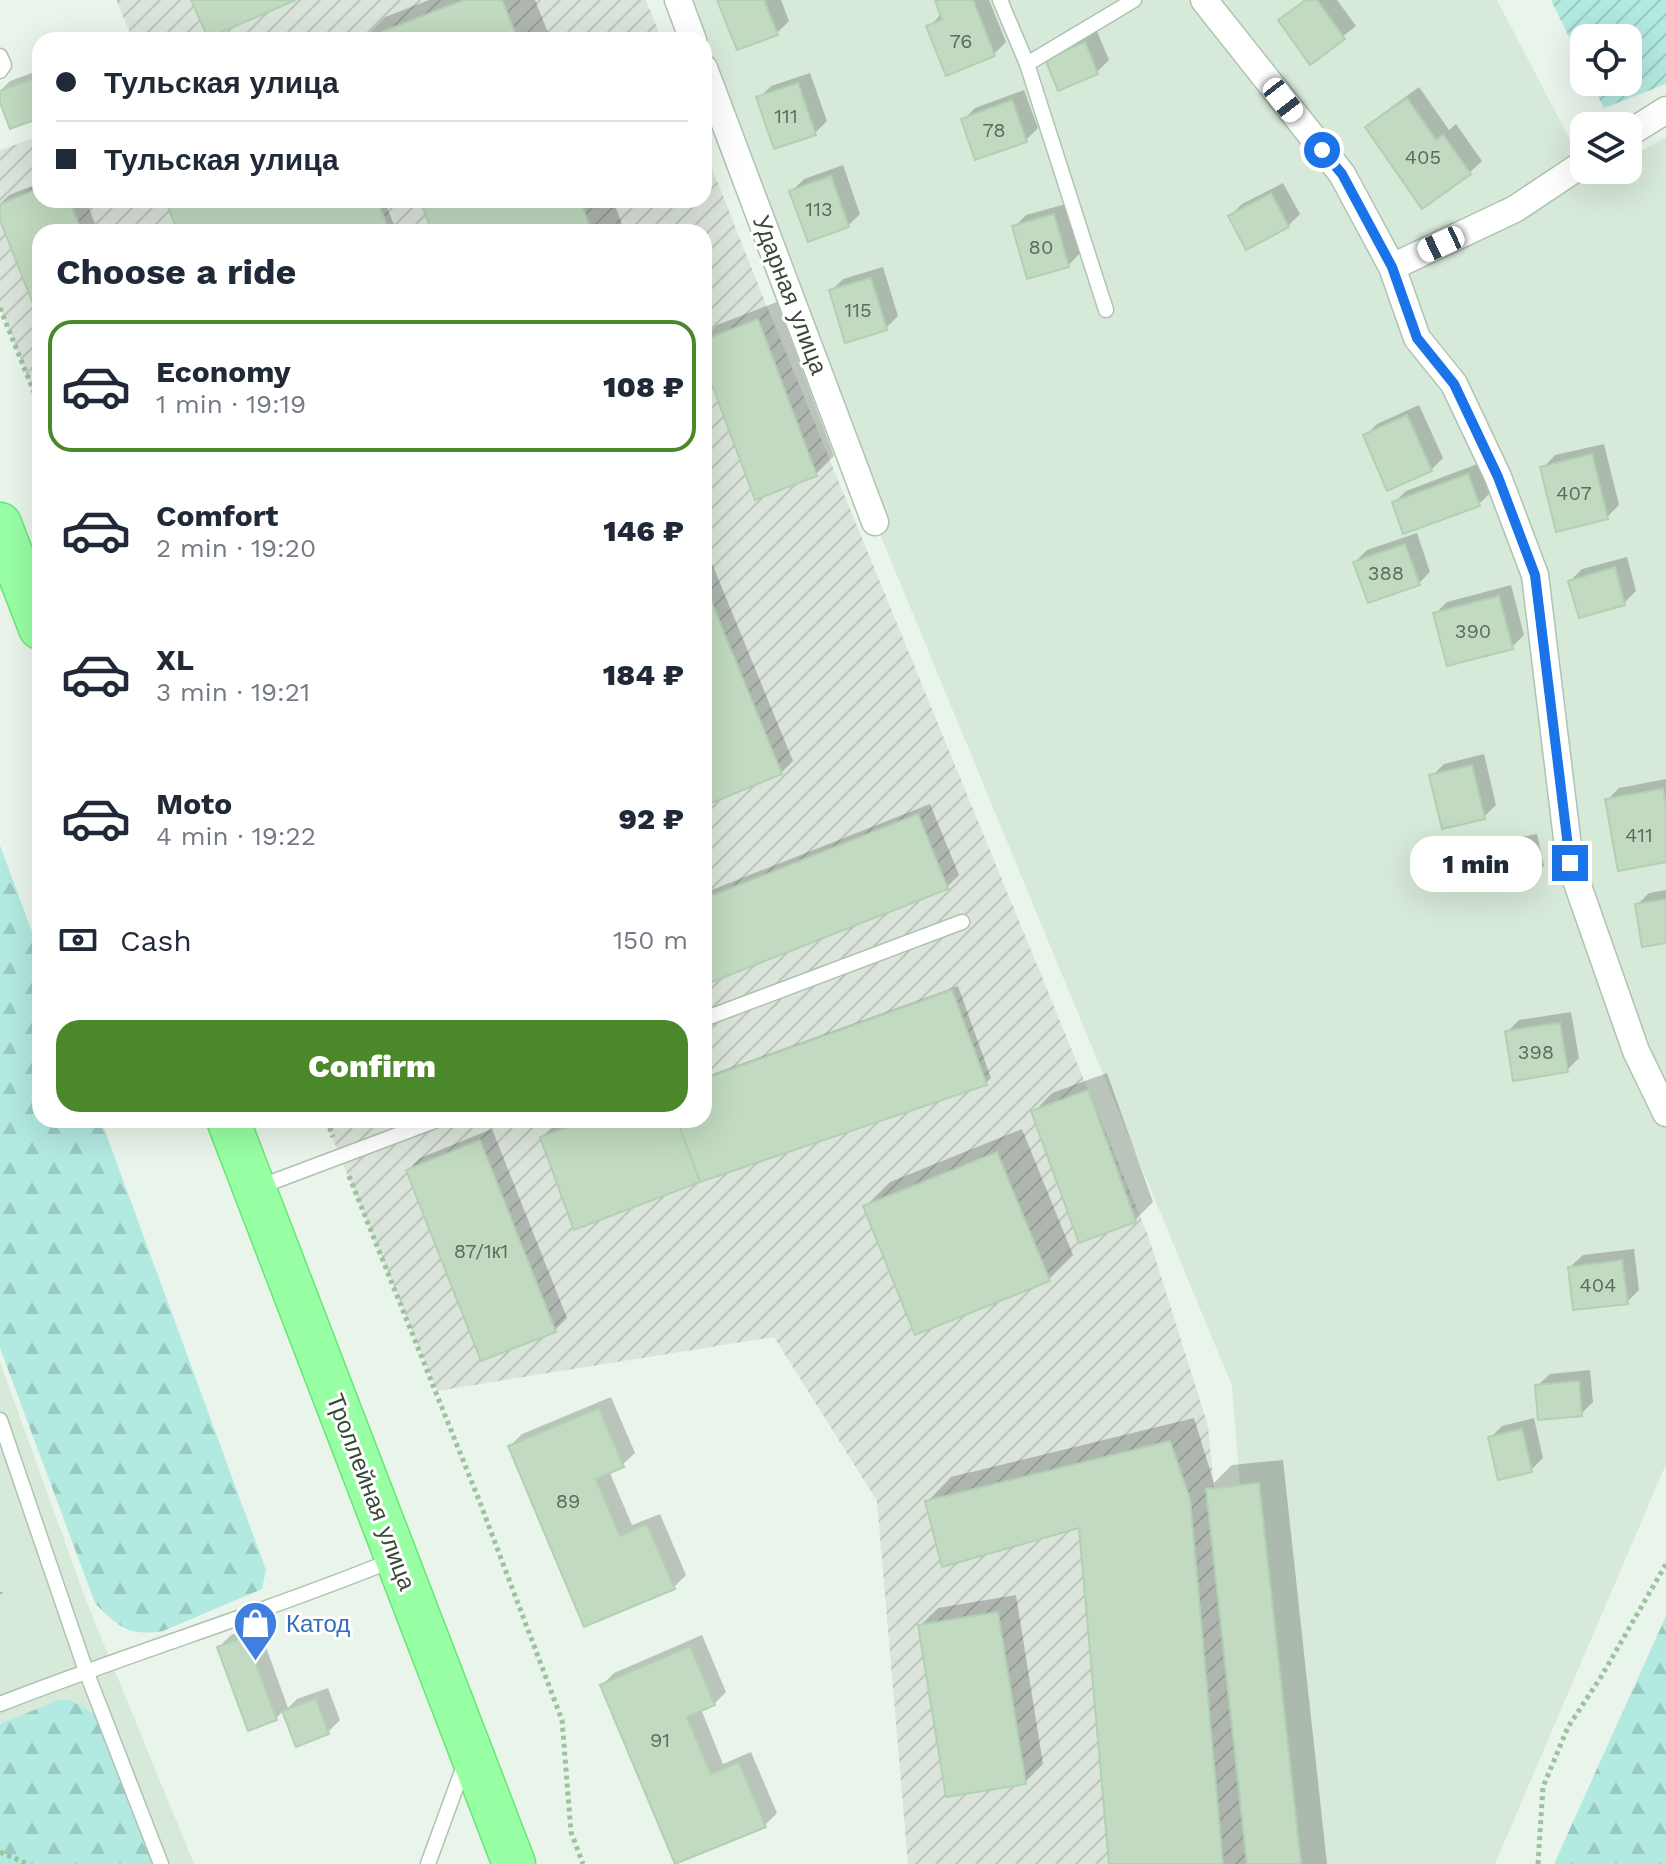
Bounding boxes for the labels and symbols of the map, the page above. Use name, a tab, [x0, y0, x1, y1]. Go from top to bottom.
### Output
house number: 76	[950, 29, 972, 53]
car	[1259, 74, 1307, 126]
house number: 111	[774, 104, 798, 128]
house number: 78	[982, 118, 1006, 142]
route start	[1304, 132, 1340, 168]
house number: 405	[1405, 145, 1441, 169]
house number: 113	[805, 197, 833, 221]
street label: Ударная улица	[747, 212, 833, 379]
car	[1414, 223, 1468, 265]
house number: 80	[1029, 235, 1053, 259]
house number: 115	[844, 298, 872, 322]
house number: 407	[1556, 481, 1592, 505]
house number: 388	[1368, 561, 1404, 585]
house number: 390	[1455, 619, 1491, 643]
house number: 411	[1625, 823, 1653, 847]
callout: 1 min	[1410, 835, 1542, 891]
route end	[1552, 845, 1588, 881]
house number: 398	[1518, 1040, 1554, 1064]
house number: 87/1к1	[454, 1239, 508, 1263]
house number: 404	[1580, 1273, 1616, 1297]
street label: Троллейная улица	[321, 1390, 422, 1595]
house number: 89	[556, 1489, 580, 1513]
shop icon: Катод	[231, 1600, 279, 1663]
place label: Катод	[286, 1610, 350, 1638]
house number: 91	[650, 1728, 670, 1752]

